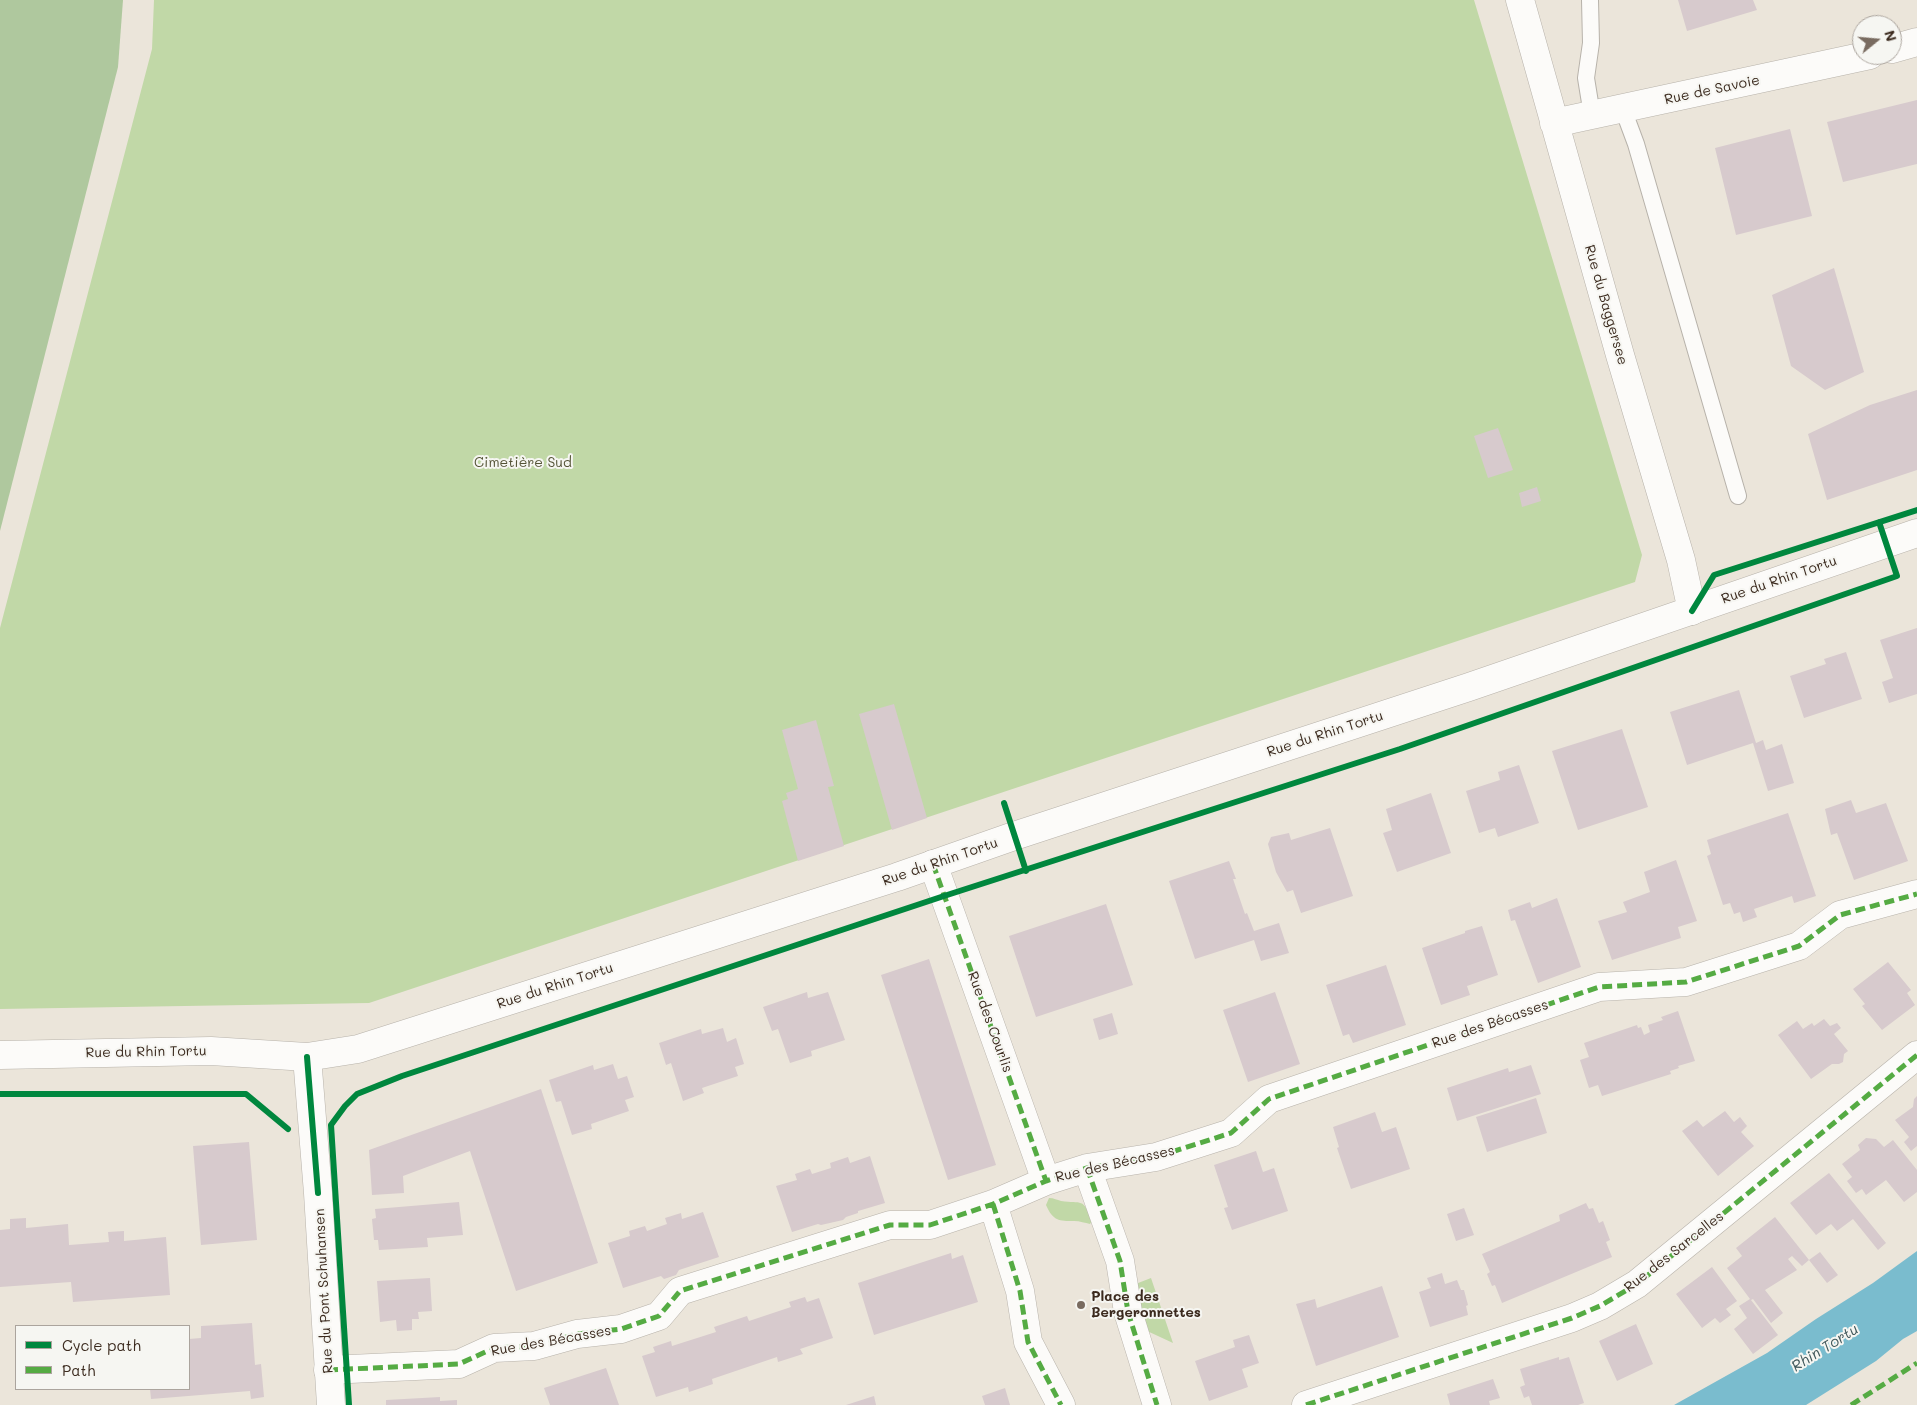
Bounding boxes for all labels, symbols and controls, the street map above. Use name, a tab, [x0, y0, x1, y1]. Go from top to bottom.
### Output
north arrow	[1852, 15, 1902, 65]
text: N	[1880, 28, 1902, 44]
street label: Rue de Savoie	[1663, 72, 1761, 108]
street label: Rue du Baggersee	[1581, 243, 1631, 367]
park label: Cimetière Sud	[474, 455, 572, 471]
street label: Rue du Rhin Tortu	[1719, 552, 1839, 608]
street label: Rue du Rhin Tortu	[1265, 707, 1385, 761]
street label: Rue du Rhin Tortu	[880, 834, 1000, 890]
street label: Rue du Rhin Tortu	[495, 959, 615, 1013]
street label: Rue des Courlis	[964, 969, 1016, 1075]
street label: Rue des Bécasses	[1430, 996, 1550, 1052]
street label: Rue du Rhin Tortu	[85, 1043, 207, 1061]
street label: Rue des Bécasses	[1054, 1142, 1176, 1186]
street label: Rue du Pont Schuhansen	[311, 1208, 337, 1374]
street label: Rue des Sarcelles	[1621, 1208, 1727, 1296]
place label: Place des Bergeronnettes	[1091, 1289, 1201, 1321]
marker: Place des Bergeronnettes	[1075, 1299, 1087, 1311]
water label: Rhin Tortu	[1788, 1320, 1862, 1376]
street label: Rue des Bécasses	[489, 1322, 613, 1360]
legend	[15, 1325, 190, 1390]
text: Cycle path	[62, 1335, 141, 1355]
text: Path	[62, 1360, 96, 1380]

